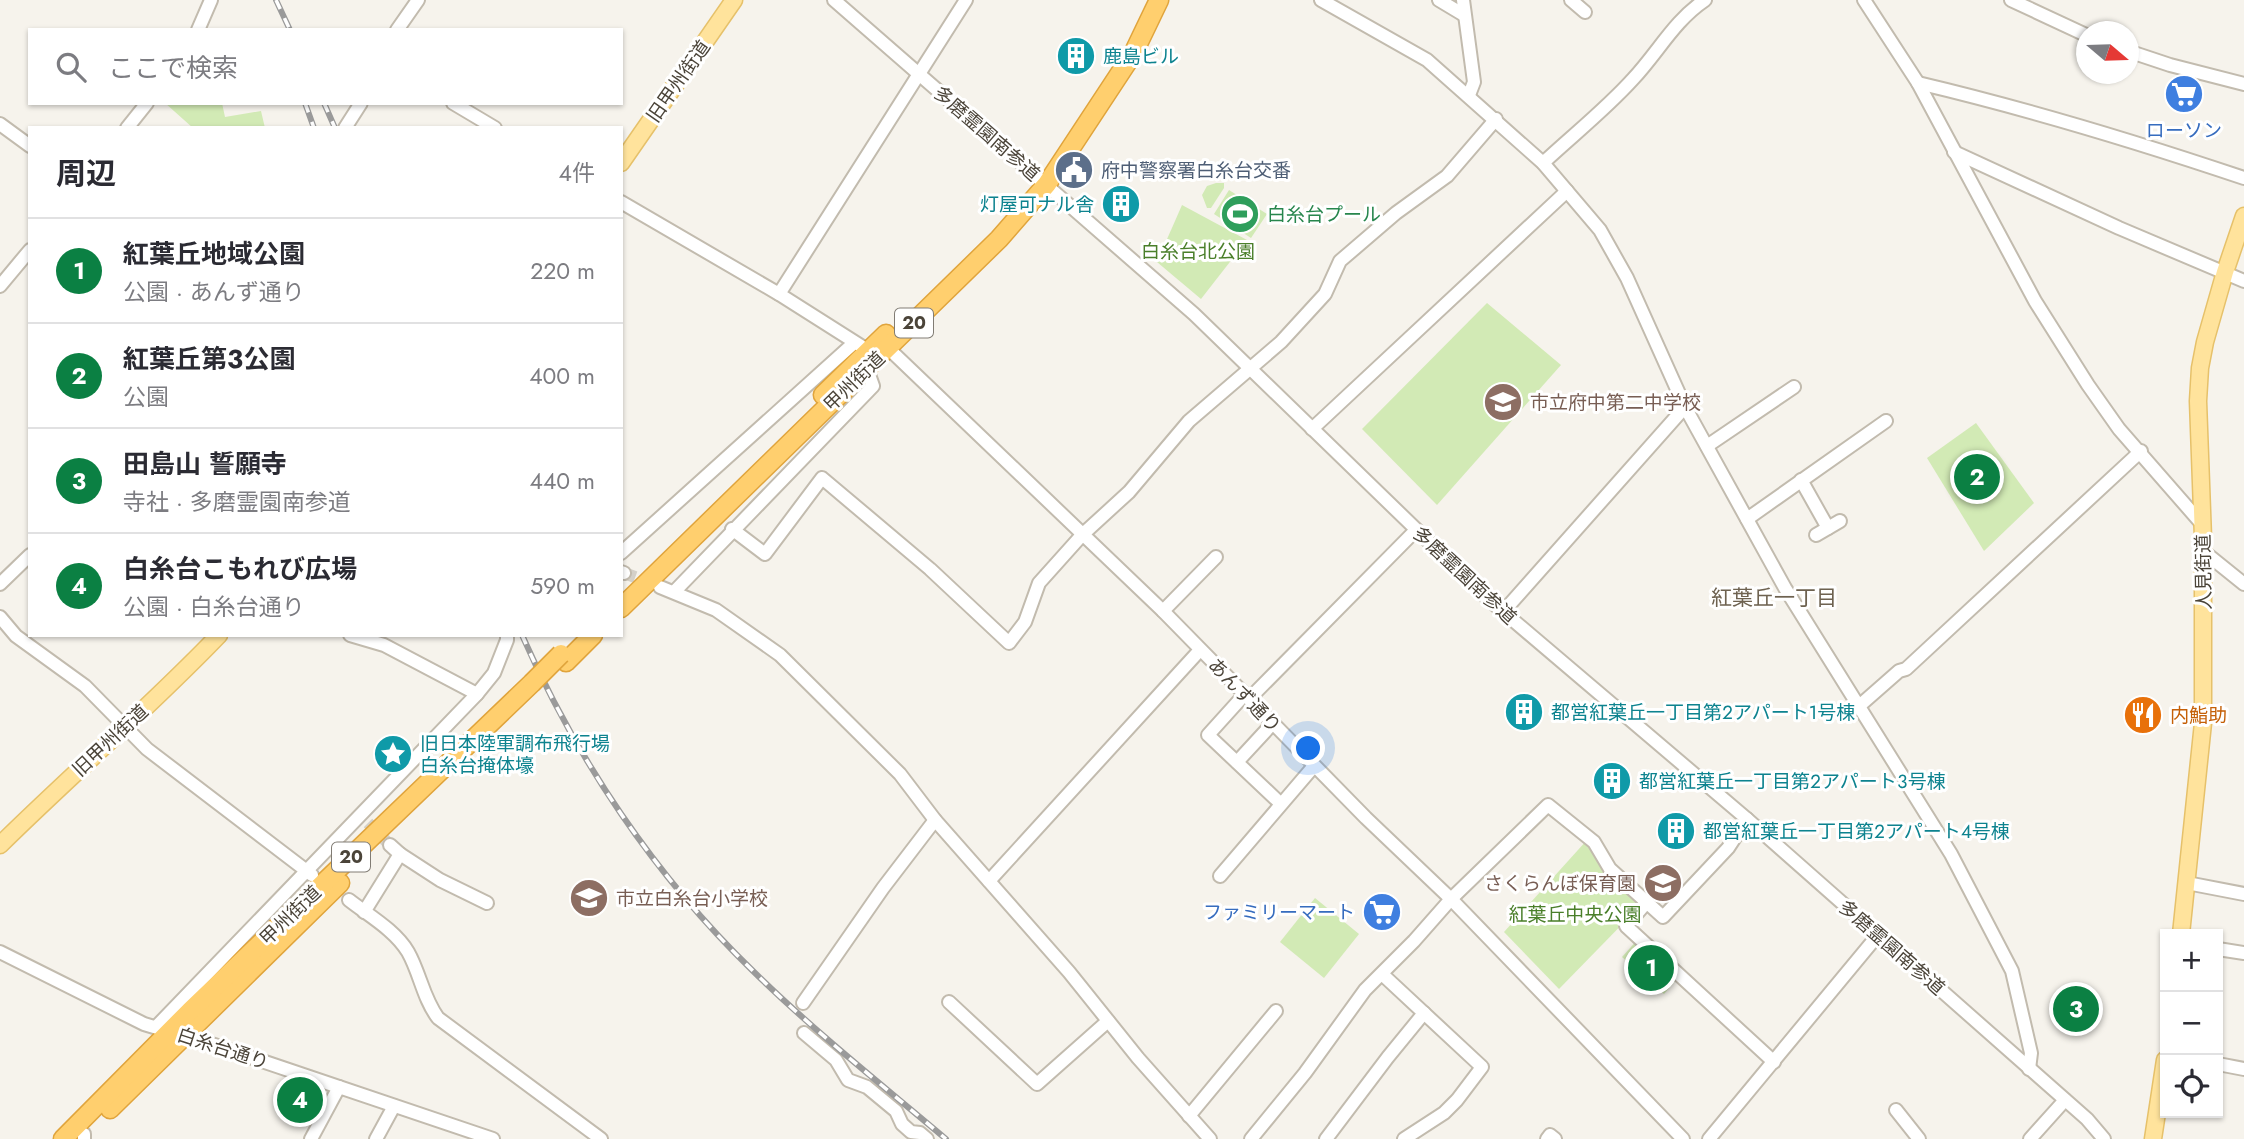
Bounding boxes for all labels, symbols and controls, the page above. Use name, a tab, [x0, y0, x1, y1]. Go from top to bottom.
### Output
north arrow	[2076, 21, 2139, 84]
search box	[28, 28, 623, 105]
street label: 旧甲州街道	[640, 35, 717, 128]
building icon: 鹿島ビル	[1055, 35, 1097, 77]
place label: 鹿島ビル	[1103, 43, 1179, 70]
icon: search	[52, 48, 90, 86]
text: ここで検索	[108, 49, 238, 87]
supermarket icon: ローソン	[2163, 73, 2205, 115]
street label: 多磨霊園南参道	[928, 80, 1046, 187]
place label: ローソン	[2146, 117, 2222, 144]
public building icon: 府中警察署白糸台交番	[1053, 149, 1095, 191]
text: 周辺	[56, 152, 116, 195]
text: 4件	[559, 156, 595, 190]
place label: 府中警察署白糸台交番	[1101, 157, 1291, 184]
building icon: 灯屋可ナル舎	[1100, 183, 1142, 225]
place label: 灯屋可ナル舎	[980, 191, 1094, 218]
sports icon: 白糸台プール	[1219, 193, 1261, 235]
place label: 白糸台プール	[1267, 201, 1381, 228]
text: 紅葉丘地域公園	[123, 235, 305, 273]
park label: 白糸台北公園	[1141, 238, 1255, 265]
text: 1	[73, 254, 85, 288]
text: 220 m	[530, 254, 595, 288]
text: 公園 · あんず通り	[123, 275, 305, 309]
road number: 20	[895, 309, 933, 338]
text: 紅葉丘第３公園	[123, 340, 295, 378]
street label: 甲州街道	[818, 345, 891, 417]
text: 2	[71, 359, 87, 393]
text: 400 m	[529, 359, 595, 393]
text: 公園	[123, 380, 169, 414]
school or university icon: 市立府中第二中学校	[1482, 381, 1524, 423]
place label: 市立府中第二中学校	[1530, 389, 1701, 416]
text: 田島山 誓願寺	[123, 445, 287, 483]
pin: 2	[1954, 451, 2000, 503]
text: 3	[72, 464, 86, 498]
text: 440 m	[530, 464, 595, 498]
text: 寺社 · 多磨霊園南参道	[123, 485, 351, 519]
street label: 多磨霊園南参道	[1407, 520, 1523, 631]
street label: 人見街道	[2189, 534, 2218, 610]
text: 白糸台こもれび広場	[123, 550, 357, 588]
text: 4	[71, 569, 87, 603]
text: 590 m	[530, 569, 595, 603]
district label: 紅葉丘一丁目	[1711, 583, 1837, 613]
text: 公園 · 白糸台通り	[123, 590, 305, 624]
street label: あんず通り	[1202, 652, 1287, 739]
building icon: 都営紅葉丘一丁目第２アパート1号棟	[1503, 691, 1545, 733]
restaurant icon: 内鮨助	[2122, 694, 2164, 736]
street label: 旧甲州街道	[66, 698, 154, 783]
place label: 都営紅葉丘一丁目第２アパート1号棟	[1551, 699, 1855, 726]
place label: 内鮨助	[2170, 702, 2227, 729]
place label: 旧日本陸軍調布飛行場 白糸台掩体壕	[420, 730, 610, 779]
your location	[1291, 731, 1325, 765]
place icon: 旧日本陸軍調布飛行場 白糸台掩体壕	[372, 733, 414, 775]
building icon: 都営紅葉丘一丁目第２アパート３号棟	[1591, 760, 1633, 802]
place label: 都営紅葉丘一丁目第２アパート３号棟	[1639, 768, 1946, 795]
building icon: 都営紅葉丘一丁目第２アパート４号棟	[1655, 810, 1697, 852]
place label: 都営紅葉丘一丁目第２アパート４号棟	[1703, 818, 2010, 845]
road number: 20	[332, 842, 370, 872]
school or university icon: さくらんぼ保育園	[1642, 862, 1684, 904]
place label: さくらんぼ保育園	[1484, 870, 1636, 897]
school or university icon: 市立白糸台小学校	[568, 877, 610, 919]
street label: 甲州街道	[254, 879, 327, 951]
place label: 市立白糸台小学校	[616, 885, 768, 912]
supermarket icon: ファミリーマート	[1361, 891, 1403, 933]
street label: 多磨霊園南参道	[1833, 894, 1951, 1001]
place label: ファミリーマート	[1203, 899, 1355, 926]
park label: 紅葉丘中央公園	[1508, 901, 1642, 928]
map controls	[2160, 929, 2223, 1118]
button: +	[2160, 929, 2223, 992]
pin: 1	[1628, 942, 1674, 994]
pin: 3	[2053, 983, 2099, 1035]
button: −	[2160, 992, 2223, 1055]
street label: 白糸台通り	[173, 1021, 272, 1076]
button: locate	[2160, 1055, 2223, 1118]
pin: 4	[277, 1074, 323, 1126]

